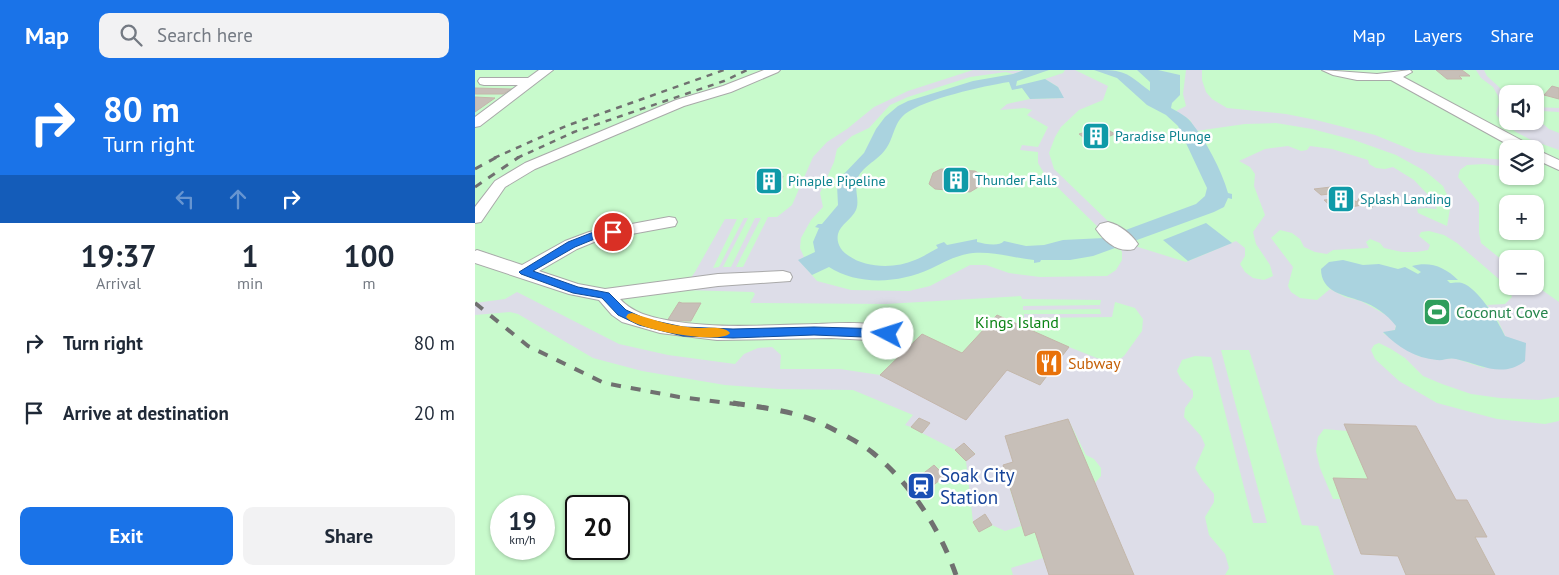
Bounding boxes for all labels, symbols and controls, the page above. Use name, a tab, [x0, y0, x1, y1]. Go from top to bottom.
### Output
search box	[99, 13, 449, 58]
text: Map	[25, 20, 69, 51]
icon: search	[117, 21, 145, 49]
text: Search here	[157, 23, 253, 47]
text: Map	[1353, 24, 1385, 47]
text: Layers	[1413, 24, 1462, 47]
text: Share	[1490, 24, 1534, 47]
map controls	[1499, 85, 1544, 295]
button: sound	[1499, 85, 1544, 130]
text: 80 m	[103, 86, 180, 132]
icon: right	[20, 90, 85, 155]
building icon: Paradise Plunge	[1081, 121, 1111, 151]
place label: Paradise Plunge	[1115, 127, 1211, 145]
text: Turn right	[103, 130, 195, 158]
button: layers	[1499, 140, 1544, 185]
building icon: Thunder Falls	[941, 165, 971, 195]
building icon: Pinaple Pipeline	[754, 166, 784, 196]
place label: Thunder Falls	[975, 171, 1057, 189]
place label: Pinaple Pipeline	[788, 172, 886, 190]
building icon: Splash Landing	[1326, 184, 1356, 214]
icon: left	[171, 185, 199, 213]
icon: ahead	[224, 185, 252, 213]
icon: right	[277, 185, 305, 213]
place label: Splash Landing	[1360, 190, 1451, 208]
button: +	[1499, 195, 1544, 240]
pin	[592, 211, 634, 253]
icon: arrive	[599, 218, 627, 246]
text: 19:37	[80, 236, 157, 275]
text: 1	[242, 236, 259, 275]
text: 100	[343, 236, 395, 275]
button: −	[1499, 250, 1544, 295]
text: Arrival	[96, 273, 141, 293]
text: min	[237, 273, 263, 293]
text: m	[363, 273, 376, 293]
sports icon: Coconut Cove	[1422, 297, 1452, 327]
place label: Coconut Cove	[1456, 302, 1548, 322]
position arrow	[861, 307, 913, 359]
park label: Kings Island	[975, 312, 1059, 332]
icon: right	[20, 329, 48, 357]
text: Turn right	[63, 331, 143, 355]
text: 80 m	[414, 331, 455, 355]
restaurant icon: Subway	[1034, 348, 1064, 378]
place label: Subway	[1068, 353, 1121, 373]
icon: arrive	[20, 399, 48, 427]
text: Arrive at destination	[63, 401, 229, 425]
text: 20 m	[414, 401, 455, 425]
place label: Soak City Station	[940, 463, 1015, 509]
station icon: Soak City Station	[906, 471, 936, 501]
speed limit sign: 20	[565, 495, 630, 560]
text: 19	[508, 505, 537, 537]
button: Exit	[20, 507, 233, 565]
button: Share	[243, 507, 455, 565]
text: km/h	[509, 532, 536, 547]

